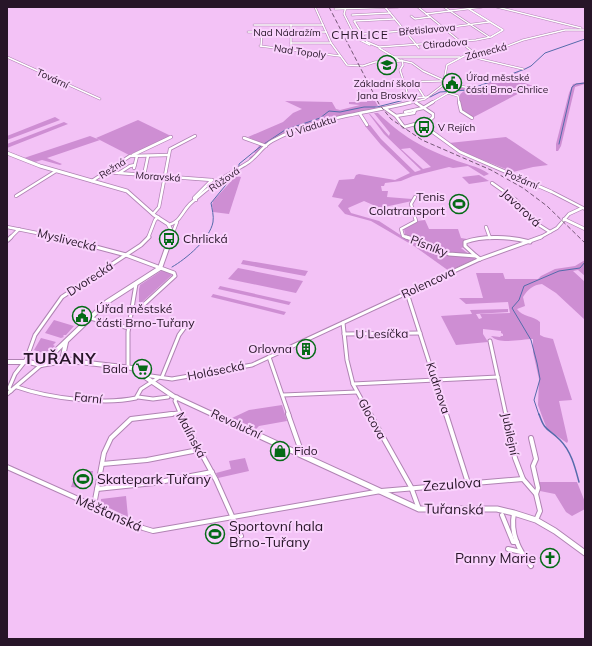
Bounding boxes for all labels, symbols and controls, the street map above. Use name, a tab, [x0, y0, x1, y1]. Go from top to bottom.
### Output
street label: Břetislavova	[398, 21, 456, 38]
street label: Nad Nádražím	[253, 26, 321, 39]
district label: CHRLICE	[331, 27, 389, 42]
street label: Ctiradova	[422, 35, 468, 52]
street label: Zámecká	[464, 40, 508, 63]
street label: Nad Topoly	[273, 41, 327, 62]
school or university icon: Základní škola Jana Broskvy	[376, 54, 398, 76]
street label: Tovární	[35, 65, 72, 92]
place label: Úřad městské části Brno-Chrlice	[466, 71, 548, 96]
public building icon: Úřad městské části Brno-Chrlice	[441, 72, 463, 94]
place label: Základní škola Jana Broskvy	[354, 77, 420, 102]
street label: U Viaduktu	[285, 112, 338, 141]
bus stop icon: V Rejích	[413, 116, 435, 138]
place label: V Rejích	[438, 121, 476, 134]
street label: Režná	[96, 155, 128, 182]
street label: Růžová	[206, 164, 242, 195]
street label: Požární	[503, 167, 541, 193]
street label: Moravská	[135, 168, 181, 185]
street label: Javorová	[498, 185, 544, 230]
place label: Tenis Colatransport	[369, 189, 445, 218]
sports icon: Tenis Colatransport	[448, 193, 470, 215]
street label: Myslivecká	[36, 225, 98, 254]
bus stop icon: Chrlická	[158, 228, 180, 250]
place label: Chrlická	[183, 231, 228, 246]
street label: Písníky	[408, 232, 451, 260]
street label: Dvorecká	[64, 258, 116, 299]
street label: Rolencova	[399, 264, 457, 301]
place label: Úřad městské části Brno-Tuřany	[96, 301, 195, 330]
public building icon: Úřad městské části Brno-Tuřany	[71, 305, 93, 327]
street label: U Lesíčka	[355, 326, 409, 341]
building icon: Orlovna	[295, 338, 317, 360]
place label: Orlovna	[248, 341, 292, 356]
district label: TUŘANY	[24, 348, 96, 368]
supermarket icon: Bala	[131, 358, 153, 380]
street label: Holásecká	[186, 358, 246, 383]
street label: Kudrnova	[423, 360, 454, 415]
place label: Bala	[103, 361, 128, 376]
street label: Farní	[73, 389, 104, 407]
street label: Glocova	[355, 396, 390, 442]
street label: Revoluční	[209, 405, 265, 442]
street label: Malínská	[173, 409, 210, 460]
street label: Jubilejní	[499, 411, 523, 458]
shop icon: Fido	[269, 440, 291, 462]
place label: Fido	[294, 443, 318, 458]
sports icon: Skatepark Tuřany	[72, 468, 94, 490]
place label: Skatepark Tuřany	[97, 470, 212, 488]
street label: Zezulova	[422, 473, 482, 495]
street label: Měšťanská	[73, 490, 145, 536]
street label: Tuřanská	[424, 499, 484, 519]
place label: Sportovní hala Brno-Tuřany	[229, 517, 323, 551]
sports icon: Sportovní hala Brno-Tuřany	[204, 523, 226, 545]
church icon: Panny Marie	[539, 547, 561, 569]
place label: Panny Marie	[455, 549, 536, 567]

